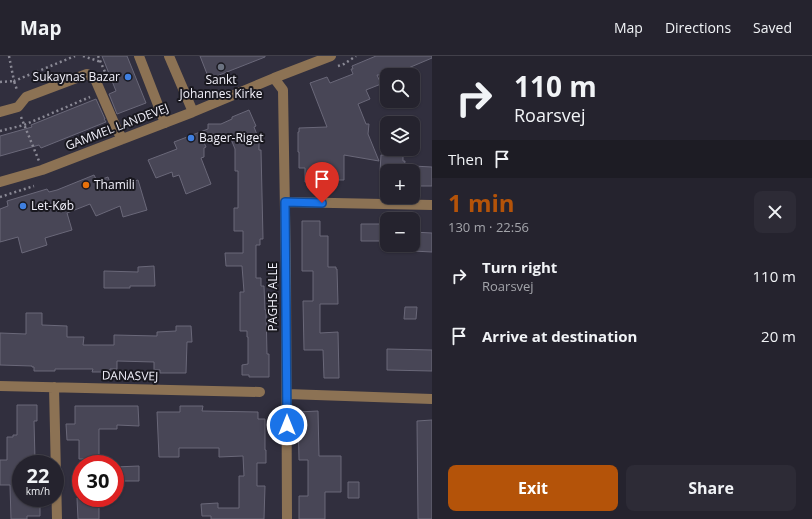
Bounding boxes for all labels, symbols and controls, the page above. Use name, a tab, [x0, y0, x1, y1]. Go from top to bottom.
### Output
text: Map	[20, 15, 61, 41]
text: Map	[614, 18, 643, 37]
text: Directions	[665, 18, 731, 37]
text: Saved	[753, 18, 792, 37]
marker: Sankt Johannes Kirke	[216, 62, 226, 72]
text: 110 m	[514, 67, 597, 105]
place label: Sukaynas Bazar	[33, 68, 120, 85]
map controls	[380, 68, 420, 252]
button: search	[380, 68, 420, 108]
place label: Sankt Johannes Kirke	[178, 71, 263, 102]
marker: Sukaynas Bazar	[123, 72, 133, 82]
icon: right	[448, 72, 500, 124]
street label: GAMMEL LANDEVEJ	[63, 99, 171, 154]
text: Roarsvej	[514, 103, 586, 127]
button: layers	[380, 116, 420, 156]
place label: Bager-Riget	[199, 129, 263, 146]
marker: Bager-Riget	[186, 133, 196, 143]
icon: arrive	[491, 148, 513, 170]
text: Then	[448, 149, 483, 169]
pin	[305, 162, 339, 203]
button: +	[380, 164, 420, 204]
icon: arrive	[311, 168, 333, 190]
place label: Thamili	[94, 176, 135, 193]
marker: Thamili	[81, 180, 91, 190]
text: 1 min	[448, 186, 515, 219]
button: close	[754, 191, 796, 233]
place label: Let-Køb	[31, 197, 74, 214]
marker: Let-Køb	[18, 201, 28, 211]
button: −	[380, 212, 420, 252]
text: 130 m · 22:56	[448, 218, 529, 236]
text: Turn right	[482, 257, 557, 277]
street label: PAGHS ALLE	[264, 263, 281, 331]
icon: right	[448, 265, 470, 287]
text: 110 m	[752, 266, 796, 286]
text: Roarsvej	[482, 277, 534, 295]
icon: arrive	[448, 325, 470, 347]
text: Arrive at destination	[482, 326, 637, 346]
text: 20 m	[761, 326, 796, 346]
street label: DANASVEJ	[102, 367, 158, 384]
position arrow	[266, 404, 308, 446]
speed limit sign: 30	[72, 455, 124, 507]
text: 22	[27, 462, 49, 489]
button: Exit	[448, 465, 618, 511]
button: Share	[626, 465, 796, 511]
text: km/h	[26, 484, 50, 498]

